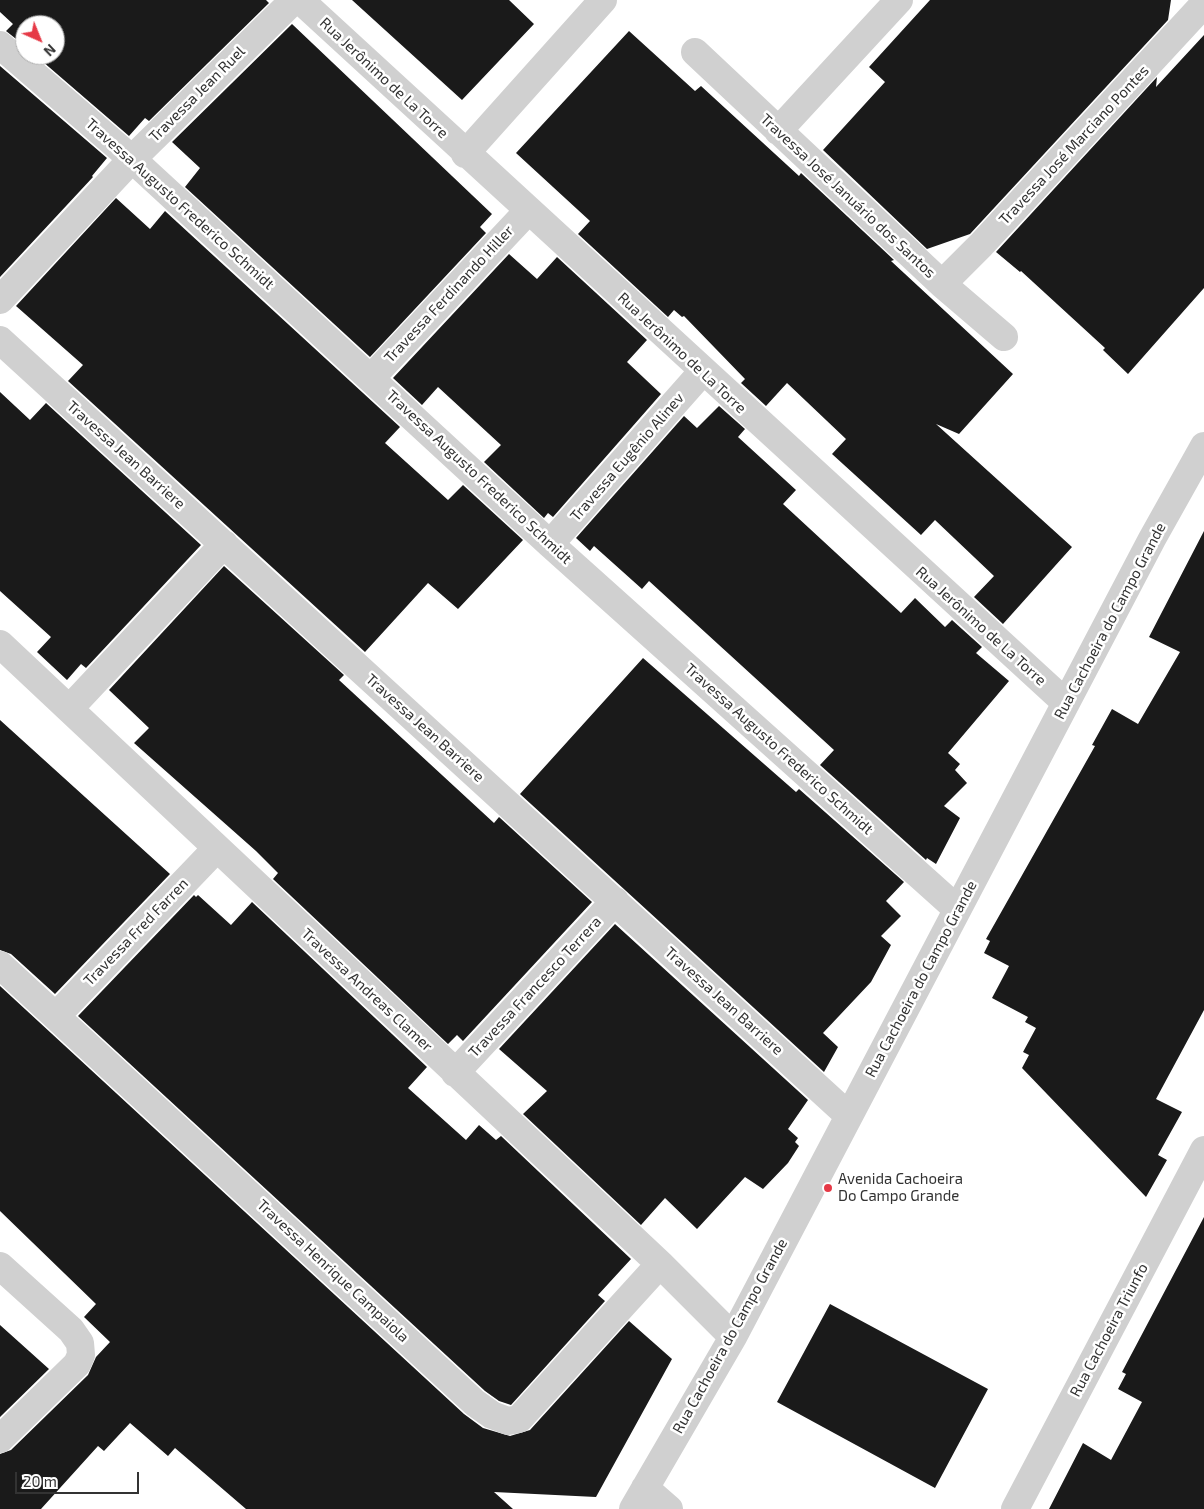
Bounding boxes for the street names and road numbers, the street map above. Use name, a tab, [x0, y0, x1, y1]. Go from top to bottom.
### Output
street label: Rua Jerônimo de La Torre	[316, 14, 452, 142]
street label: Travessa Jean Ruel	[145, 42, 249, 146]
street label: Travessa José Marciano Pontes	[995, 62, 1153, 228]
street label: Travessa José Januário dos Santos	[757, 110, 939, 282]
street label: Travessa Augusto Frederico Schmidt	[82, 115, 278, 293]
street label: Travessa Ferdinando Hiller	[381, 222, 517, 366]
street label: Rua Jerônimo de La Torre	[614, 289, 750, 417]
street label: Travessa Augusto Frederico Schmidt	[382, 386, 576, 568]
street label: Travessa Eugênio Alinev	[566, 389, 688, 525]
street label: Travessa Jean Barriere	[63, 397, 189, 513]
street label: Rua Cachoeira do Campo Grande	[1050, 520, 1170, 722]
street label: Rua Jerônimo de La Torre	[912, 563, 1050, 689]
street label: Travessa Augusto Frederico Schmidt	[681, 660, 877, 838]
street label: Travessa Jean Barriere	[362, 670, 488, 786]
street label: Travessa Fred Farren	[80, 874, 192, 990]
street label: Rua Cachoeira do Campo Grande	[861, 878, 981, 1080]
street label: Travessa Francesco Terrera	[465, 913, 605, 1061]
street label: Travessa Andreas Clamer	[298, 925, 436, 1055]
street label: Travessa Jean Barriere	[661, 943, 787, 1059]
street label: Travessa Henrique Campaiola	[253, 1196, 413, 1346]
street label: Rua Cachoeira do Campo Grande	[669, 1235, 791, 1437]
street label: Rua Cachoeira Triunfo	[1066, 1260, 1152, 1400]

